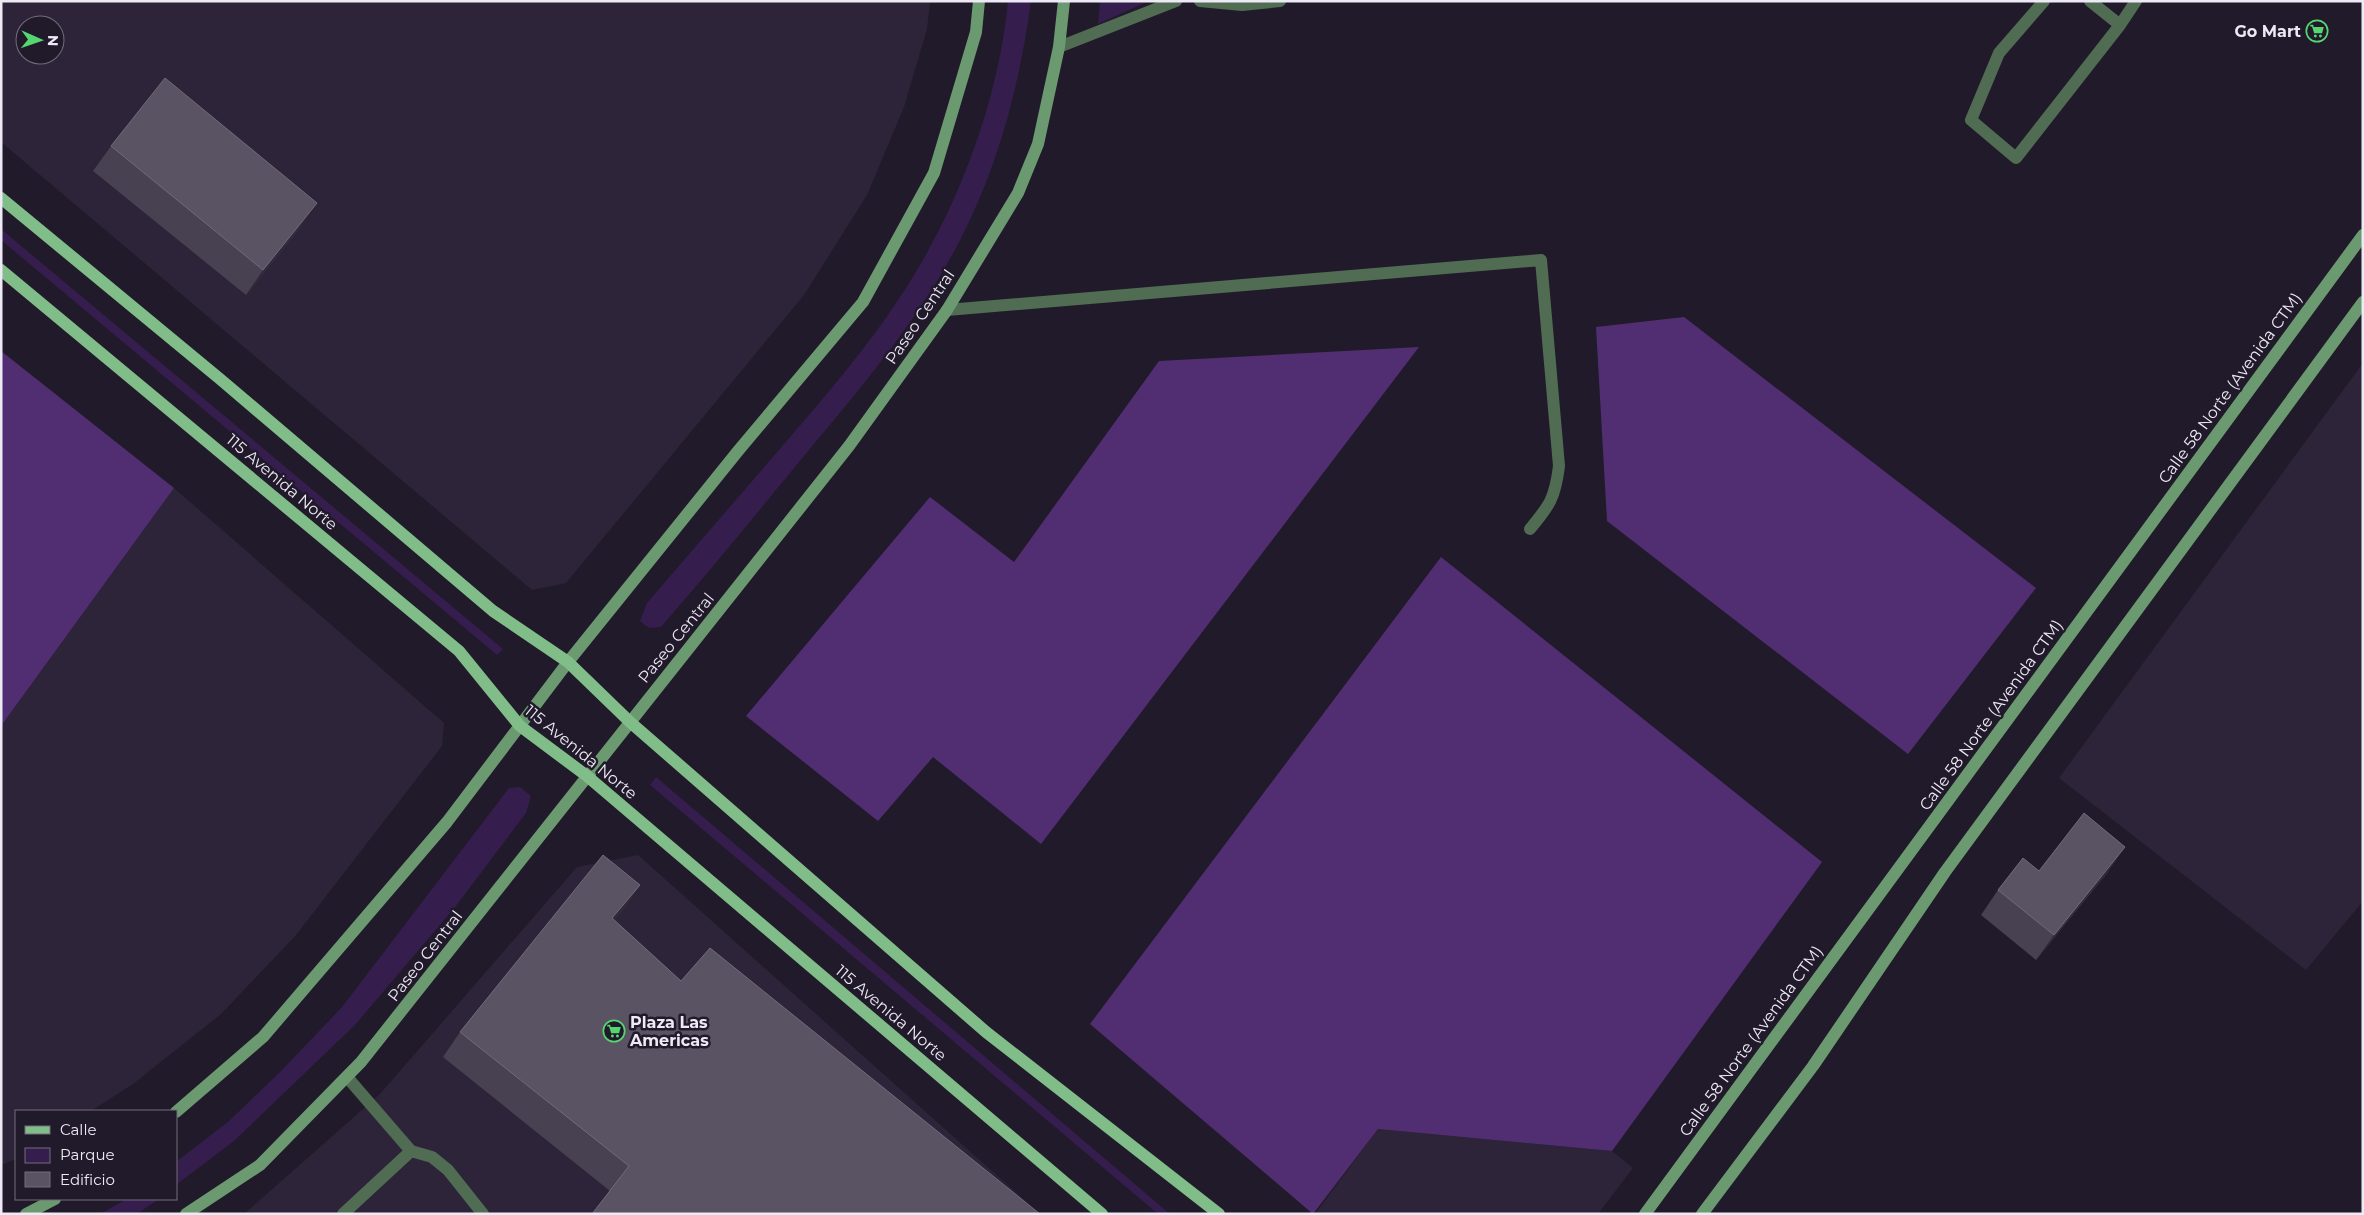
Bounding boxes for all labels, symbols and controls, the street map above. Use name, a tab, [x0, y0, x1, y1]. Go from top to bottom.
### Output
north arrow	[15, 15, 65, 65]
supermarket icon: Go Mart	[2305, 19, 2329, 43]
place label: Go Mart	[2234, 22, 2301, 41]
text: N	[44, 34, 62, 46]
street label: Paseo Central	[881, 266, 959, 368]
street label: Calle 58 Norte (Avenida CTM)	[2154, 289, 2306, 487]
street label: 115 Avenida Norte	[223, 430, 341, 534]
street label: Paseo Central	[634, 589, 718, 687]
street label: Calle 58 Norte (Avenida CTM)	[1915, 616, 2067, 814]
street label: 115 Avenida Norte	[521, 701, 641, 803]
street label: Paseo Central	[384, 907, 466, 1005]
street label: Calle 58 Norte (Avenida CTM)	[1675, 942, 1827, 1140]
street label: 115 Avenida Norte	[832, 961, 950, 1065]
place label: Plaza Las Americas	[629, 1013, 709, 1050]
supermarket icon: Plaza Las Americas	[602, 1019, 626, 1043]
legend	[15, 1110, 178, 1200]
text: Calle	[60, 1120, 97, 1139]
text: Parque	[60, 1145, 115, 1164]
text: Edificio	[60, 1170, 115, 1189]

